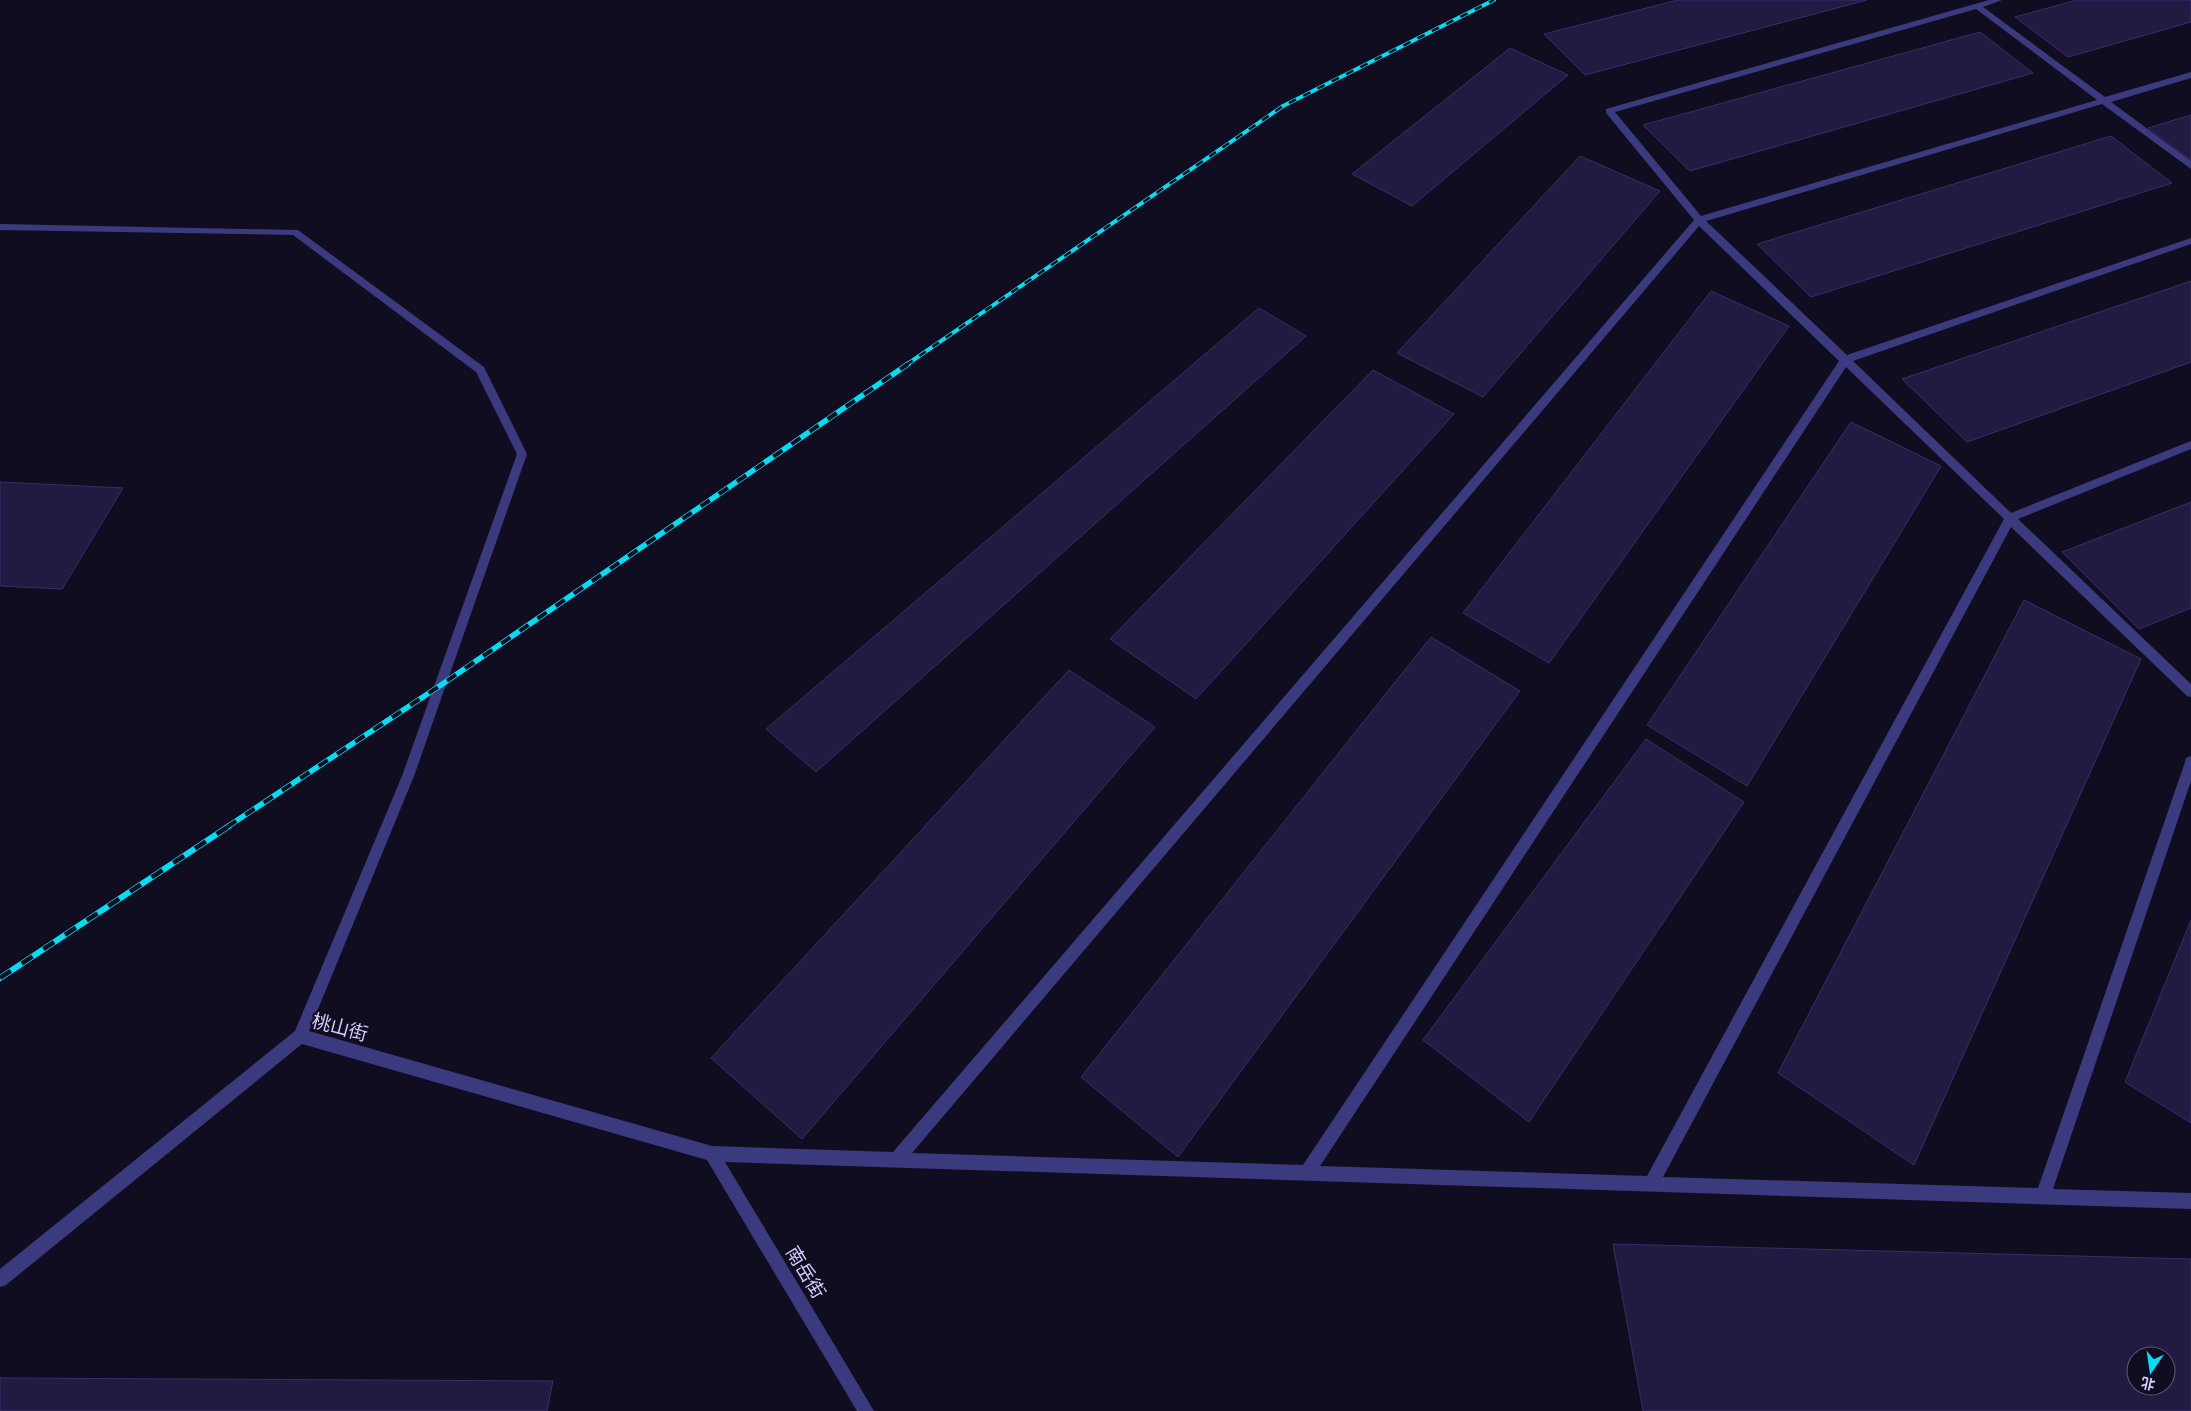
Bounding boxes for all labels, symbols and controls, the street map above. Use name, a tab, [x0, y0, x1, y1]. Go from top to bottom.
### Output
street label: 桃山街	[309, 1009, 370, 1046]
street label: 南岳街	[781, 1242, 830, 1303]
north arrow	[2126, 1346, 2176, 1396]
text: 北	[2139, 1373, 2157, 1394]

